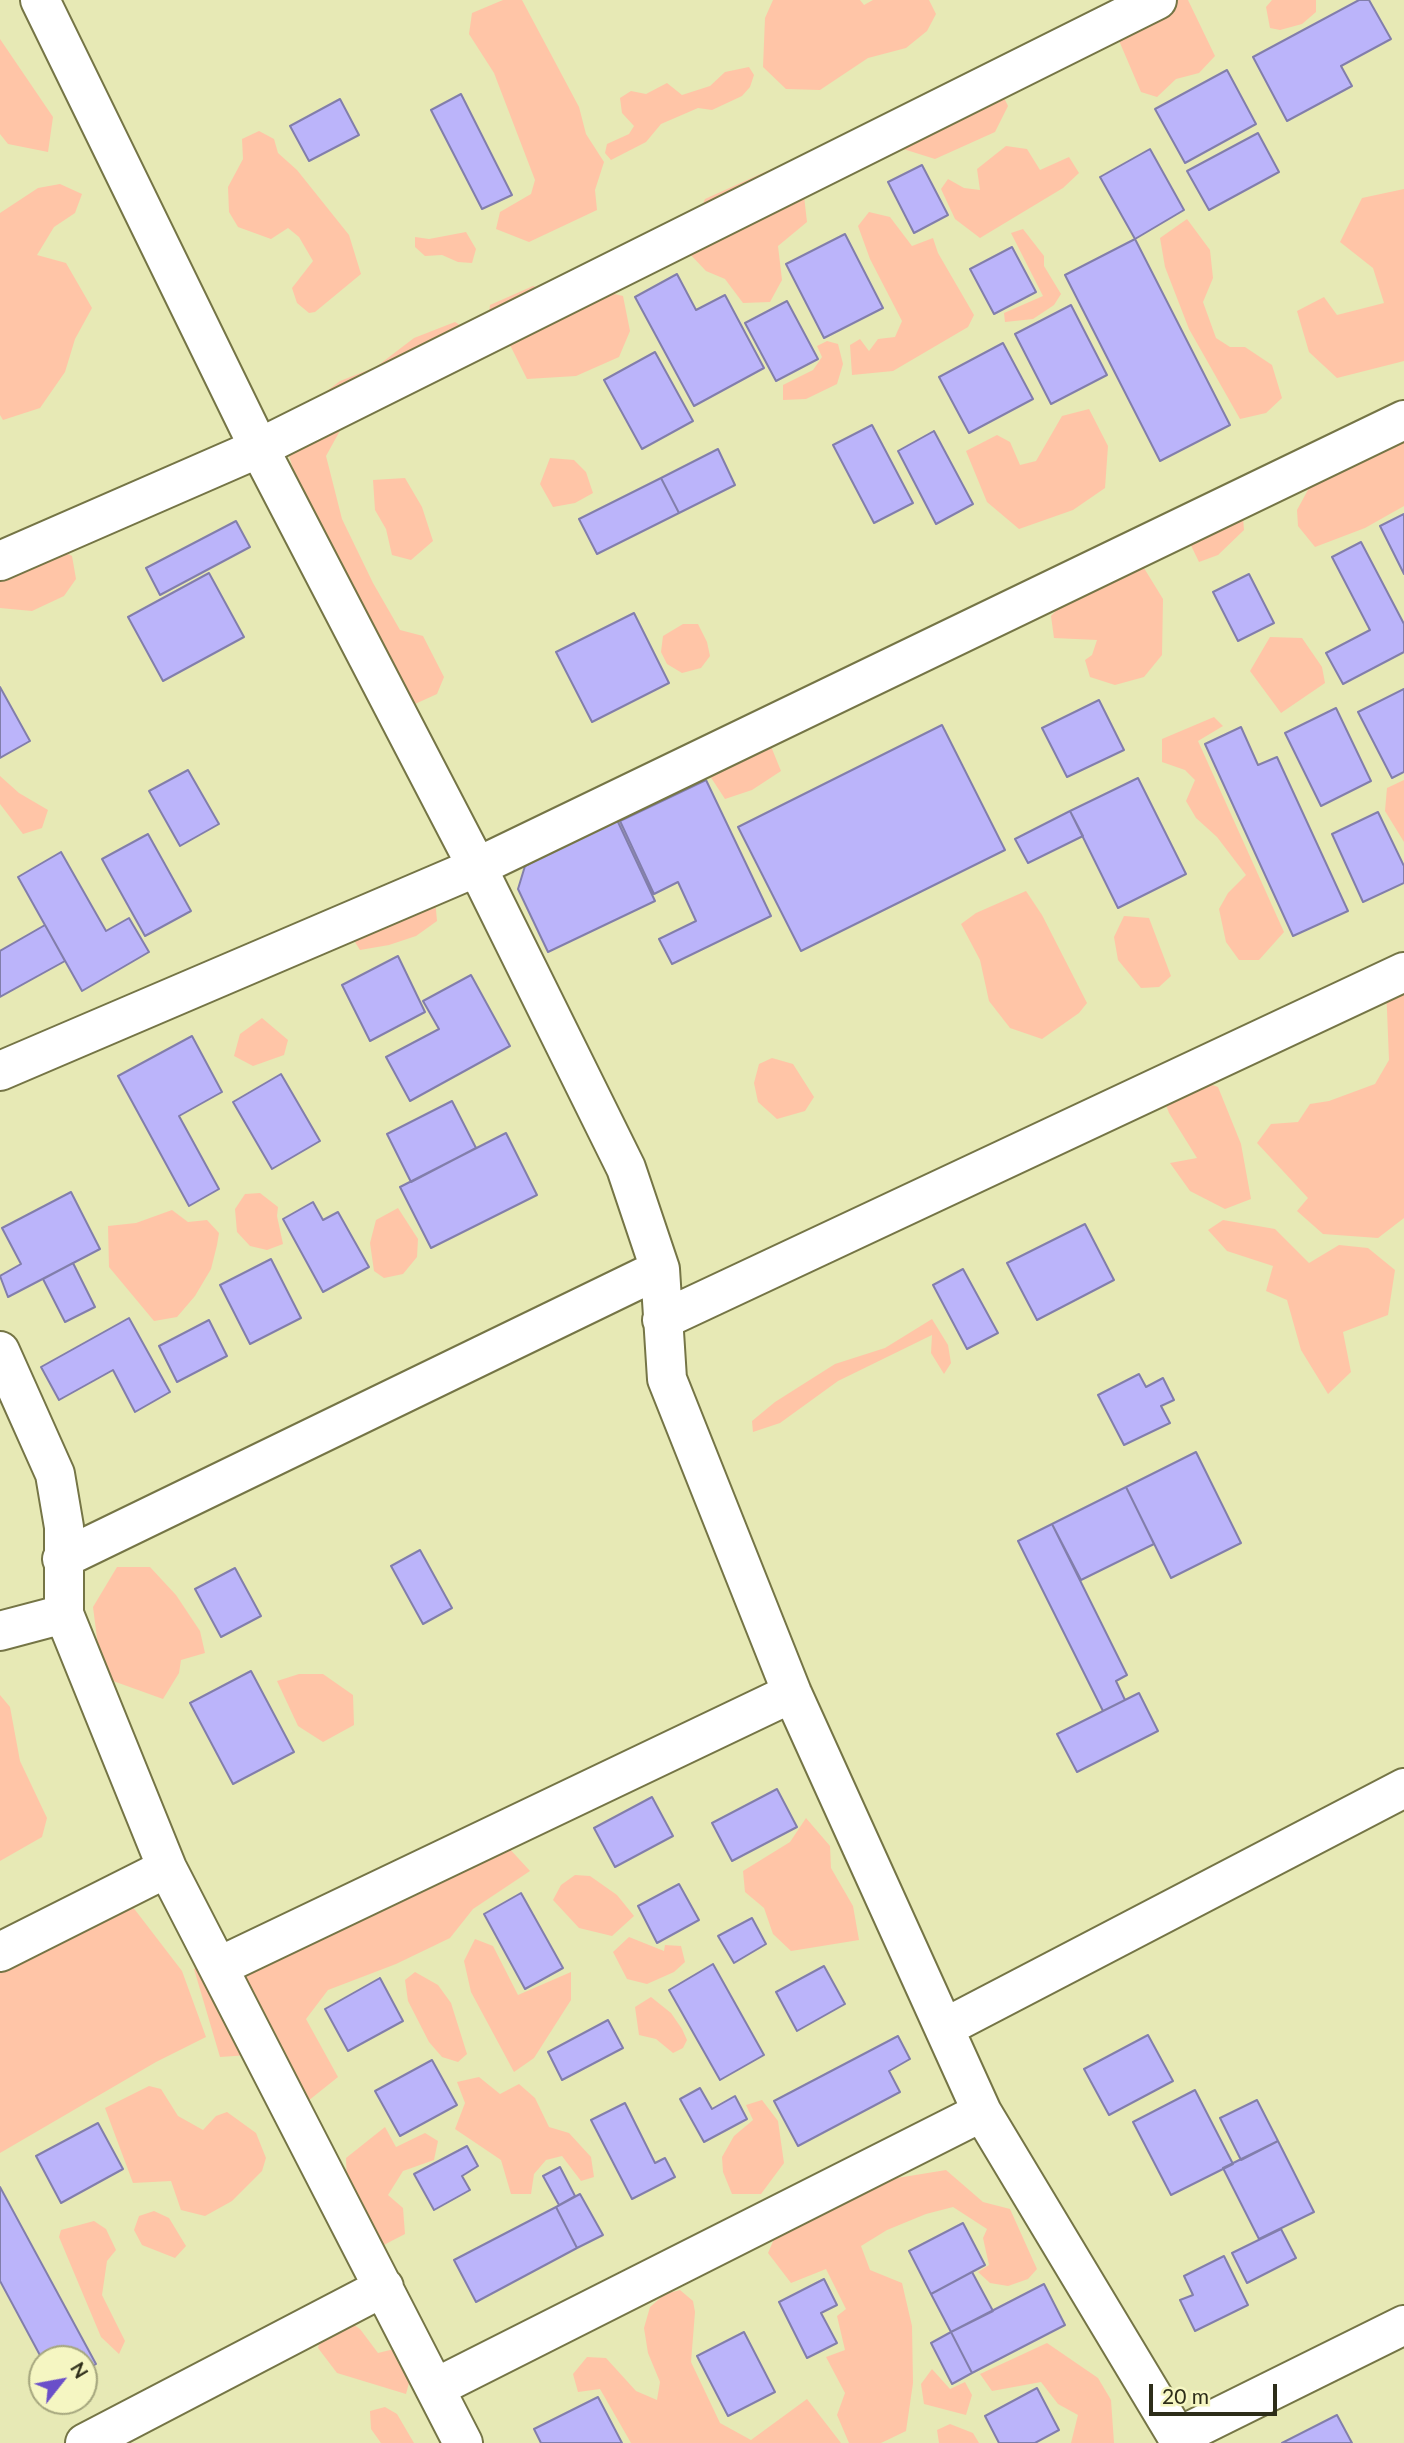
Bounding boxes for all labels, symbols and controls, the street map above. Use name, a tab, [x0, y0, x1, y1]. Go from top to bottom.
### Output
north arrow	[28, 2345, 98, 2415]
text: N	[66, 2358, 93, 2382]
scale bar	[1152, 2370, 1280, 2414]
text: 20 m	[1162, 2383, 1209, 2408]

